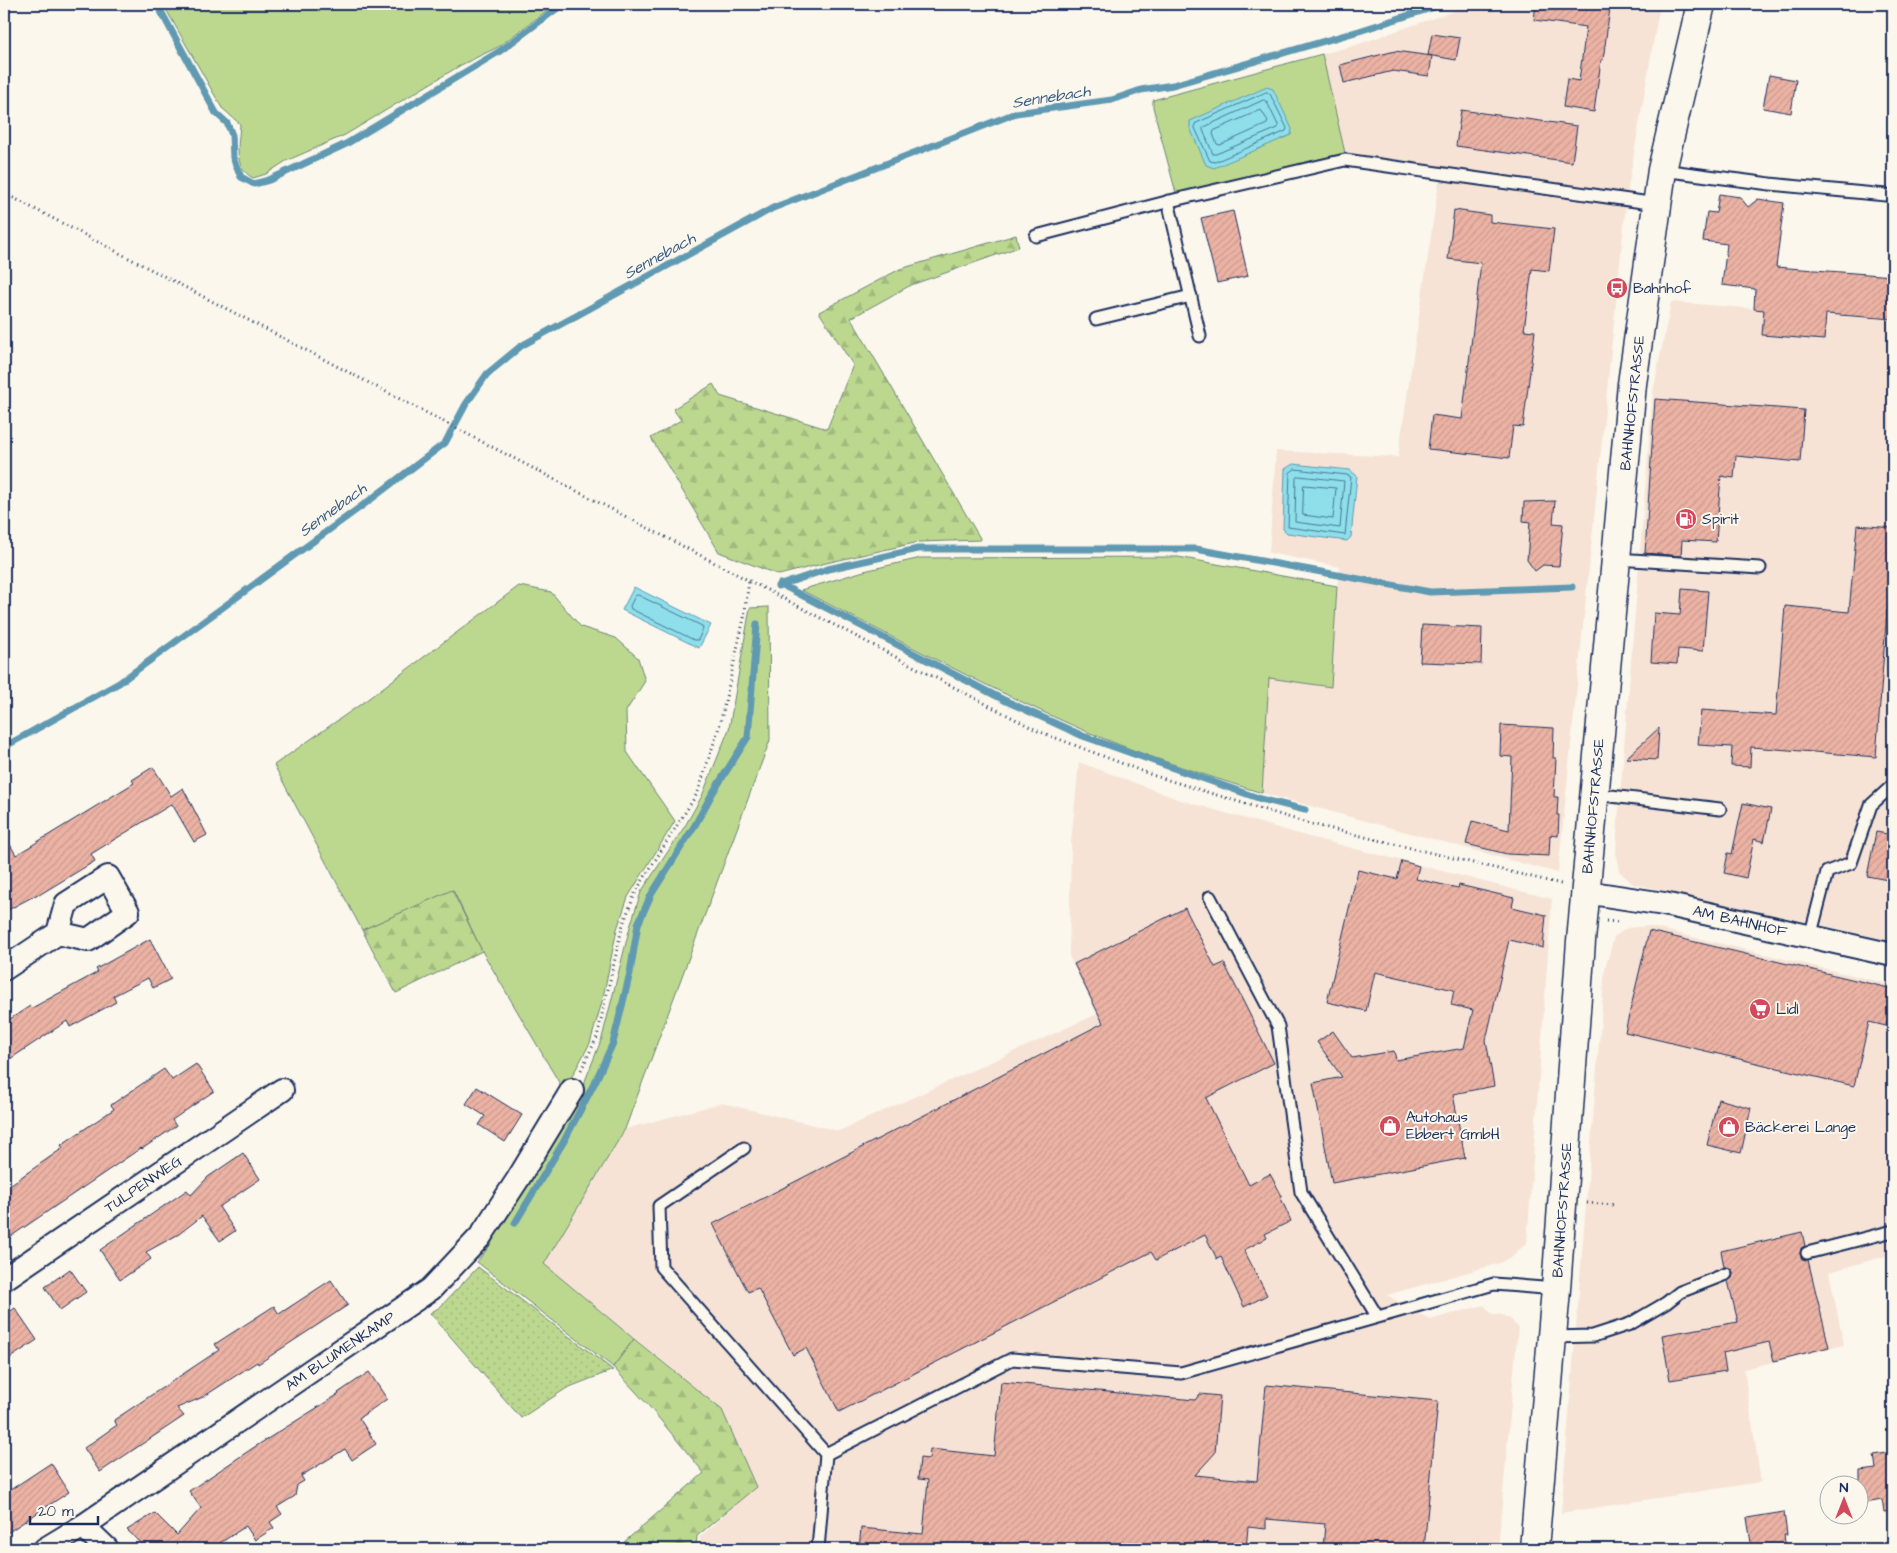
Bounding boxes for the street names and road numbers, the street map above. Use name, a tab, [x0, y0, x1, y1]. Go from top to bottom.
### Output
street label: BAHNHOFSTRASSE	[1615, 334, 1650, 472]
street label: BAHNHOFSTRASSE	[1577, 737, 1610, 875]
street label: AM BAHNHOF	[1691, 900, 1790, 943]
street label: BAHNHOFSTRASSE	[1547, 1141, 1578, 1278]
street label: TULPENWEG	[100, 1150, 187, 1218]
street label: AM BLUMENKAMP	[281, 1306, 400, 1396]

